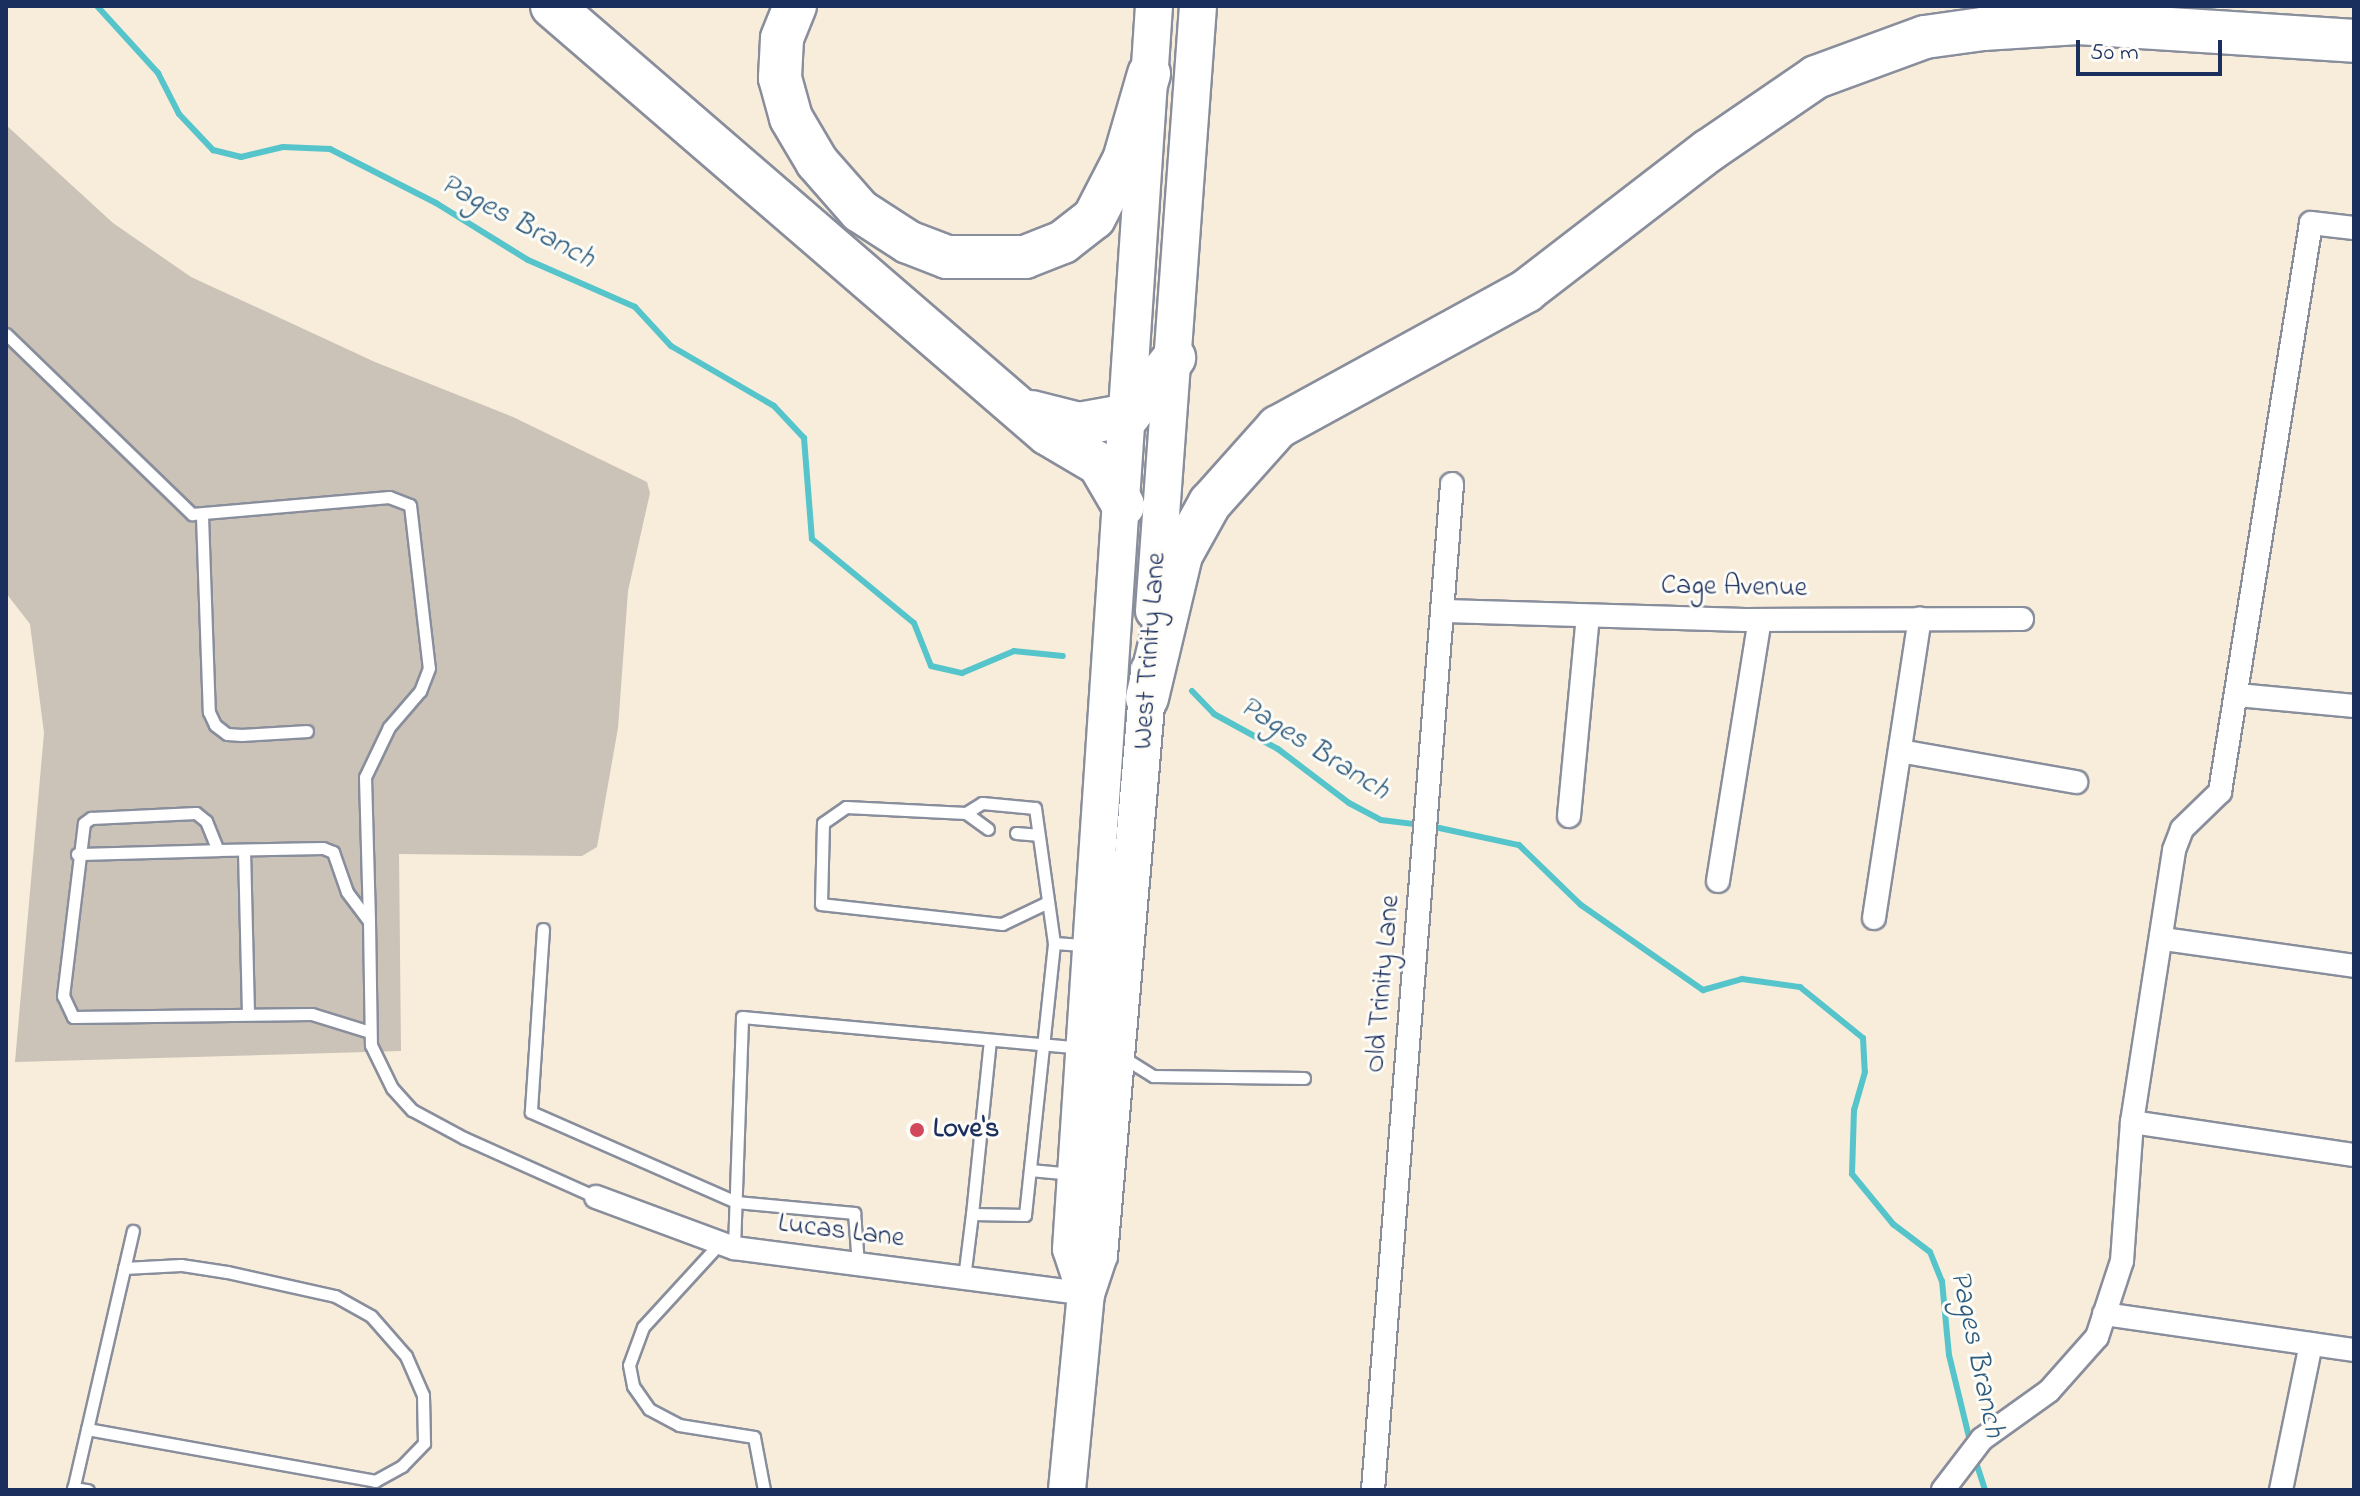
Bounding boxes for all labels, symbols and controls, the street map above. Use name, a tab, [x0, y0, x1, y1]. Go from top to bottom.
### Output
scale bar	[2080, 24, 2226, 74]
text: 50 m	[2090, 36, 2139, 71]
water label: Pages Branch	[434, 166, 600, 278]
street label: West Trinity Lane	[1127, 551, 1175, 751]
street label: Cage Avenue	[1661, 570, 1807, 606]
water label: Pages Branch	[1233, 689, 1395, 809]
street label: Old Trinity Lane	[1359, 894, 1409, 1074]
place label: Love's	[933, 1113, 999, 1147]
marker: Love's	[908, 1121, 926, 1139]
street label: Lucas Lane	[776, 1208, 906, 1256]
water label: Pages Branch	[1941, 1267, 2011, 1441]

